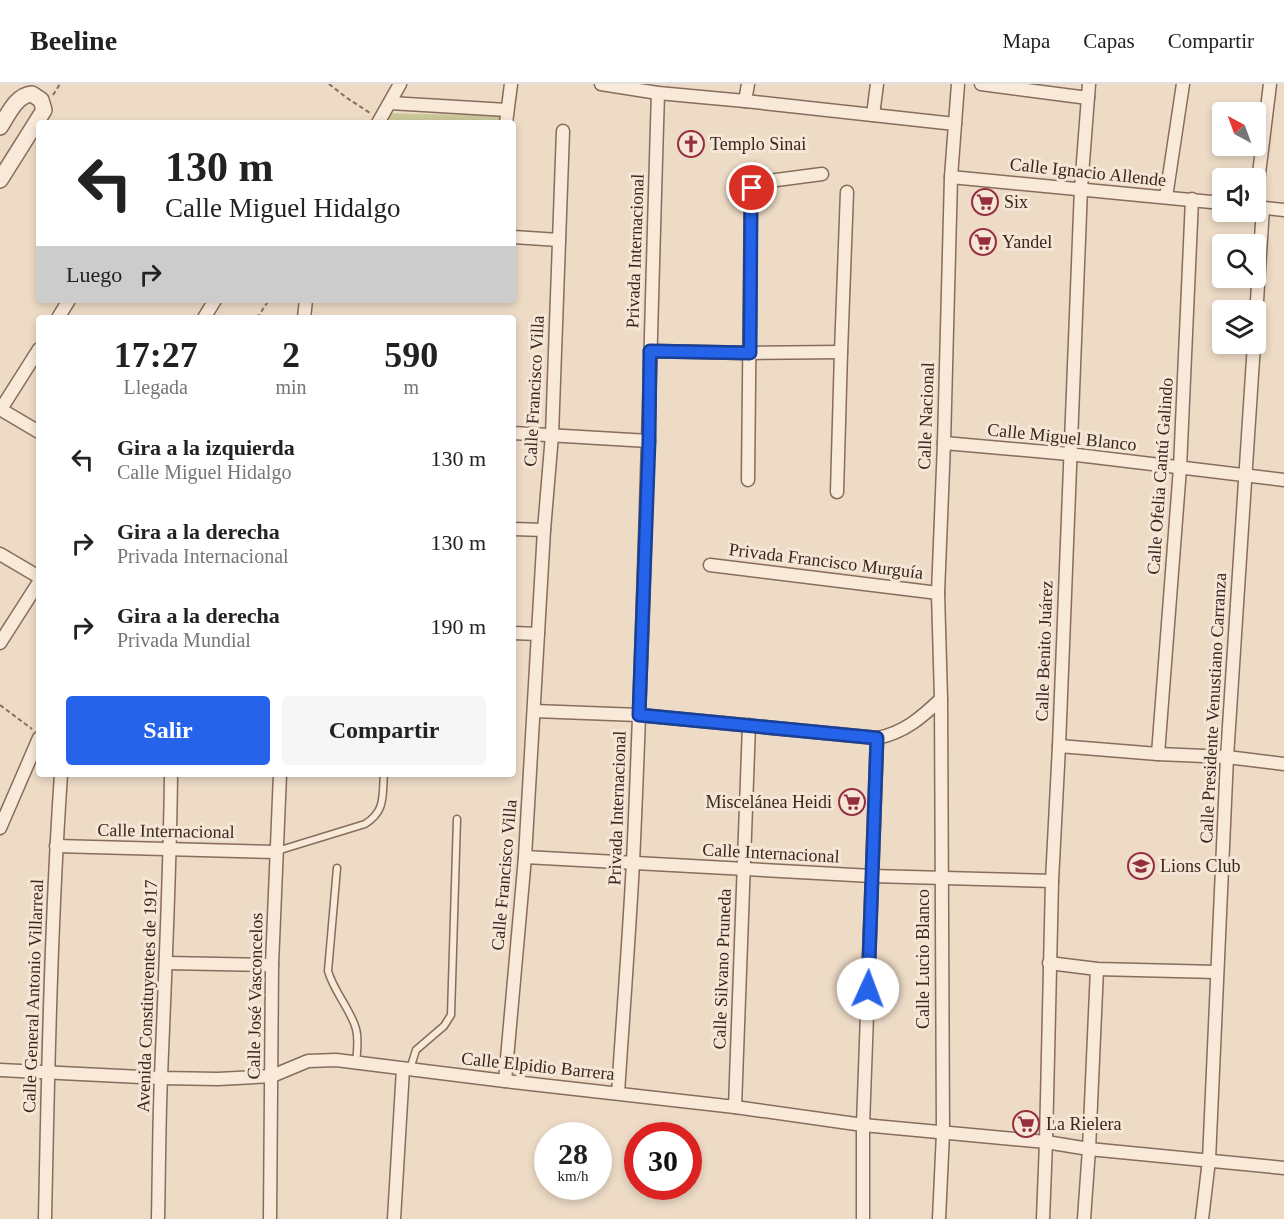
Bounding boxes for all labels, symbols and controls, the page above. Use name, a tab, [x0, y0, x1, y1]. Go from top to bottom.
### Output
text: Beeline	[30, 25, 117, 56]
text: Mapa	[1003, 29, 1050, 53]
text: Capas	[1083, 29, 1135, 53]
text: Compartir	[1168, 29, 1254, 53]
north arrow	[1212, 102, 1266, 156]
map controls	[1212, 102, 1266, 354]
church icon: Templo Sinai	[676, 129, 706, 159]
place label: Templo Sinai	[710, 134, 806, 154]
icon: left	[66, 144, 144, 222]
text: 130 m	[165, 144, 274, 190]
street label: Calle Ignacio Allende	[1009, 154, 1167, 190]
pin	[726, 162, 777, 213]
button: sound	[1212, 168, 1266, 222]
icon: arrive	[735, 171, 768, 204]
street label: Privada Internacional	[622, 173, 648, 329]
supermarket icon: Six	[970, 187, 1000, 217]
place label: Six	[1004, 192, 1028, 212]
text: Calle Miguel Hidalgo	[165, 193, 400, 223]
supermarket icon: Yandel	[968, 227, 998, 257]
place label: Yandel	[1002, 232, 1052, 252]
button: search	[1212, 234, 1266, 288]
icon: right	[134, 258, 167, 291]
text: Luego	[66, 262, 122, 287]
button: layers	[1212, 300, 1266, 354]
street label: Calle Francisco Villa	[520, 315, 548, 467]
text: 17:27	[114, 335, 198, 375]
text: 2	[282, 335, 300, 375]
text: 590	[384, 335, 438, 375]
street label: Calle Nacional	[914, 362, 938, 470]
text: Llegada	[124, 376, 188, 398]
text: min	[275, 376, 307, 398]
text: m	[404, 376, 419, 398]
street label: Calle Ofelia Cantú Galindo	[1143, 377, 1177, 575]
street label: Calle Miguel Blanco	[986, 419, 1138, 455]
text: Gira a la izquierda	[117, 435, 295, 460]
icon: left	[66, 443, 99, 476]
text: 130 m	[430, 446, 486, 471]
text: Calle Miguel Hidalgo	[117, 461, 291, 483]
text: Gira a la derecha	[117, 519, 280, 544]
icon: right	[66, 527, 99, 560]
text: 130 m	[430, 530, 486, 555]
street label: Privada Francisco Murguía	[728, 539, 924, 583]
text: Privada Internacional	[117, 545, 289, 567]
street label: Calle Presidente Venustiano Carranza	[1196, 572, 1230, 844]
street label: Calle Benito Juárez	[1032, 580, 1056, 722]
text: Gira a la derecha	[117, 603, 280, 628]
icon: right	[66, 611, 99, 644]
text: 190 m	[430, 614, 486, 639]
text: Privada Mundial	[117, 629, 251, 651]
button: Salir	[66, 696, 270, 765]
button: Compartir	[282, 696, 486, 765]
street label: Privada Internacional	[604, 730, 630, 886]
supermarket icon: Miscelánea Heidi	[837, 787, 867, 817]
place label: Miscelánea Heidi	[706, 792, 832, 812]
street label: Calle Francisco Villa	[487, 799, 521, 951]
street label: Calle Internacional	[97, 820, 235, 842]
street label: Calle Internacional	[702, 839, 840, 867]
school or university icon: Lions Club	[1126, 851, 1156, 881]
place label: Lions Club	[1160, 856, 1241, 876]
street label: Calle General Antonio Villarreal	[19, 879, 47, 1113]
street label: Avenida Constituyentes de 1917	[133, 879, 161, 1113]
street label: Calle Silvano Pruneda	[709, 888, 735, 1050]
street label: Calle Lucio Blanco	[913, 889, 933, 1029]
street label: Calle José Vasconcelos	[244, 913, 266, 1079]
position arrow	[836, 957, 900, 1021]
street label: Calle Elpidio Barrera	[460, 1048, 616, 1084]
supermarket icon: La Rielera	[1011, 1109, 1041, 1139]
place label: La Rielera	[1046, 1114, 1121, 1134]
speed limit sign: 30	[624, 1122, 702, 1200]
text: 28	[558, 1137, 588, 1170]
text: km/h	[558, 1168, 588, 1184]

